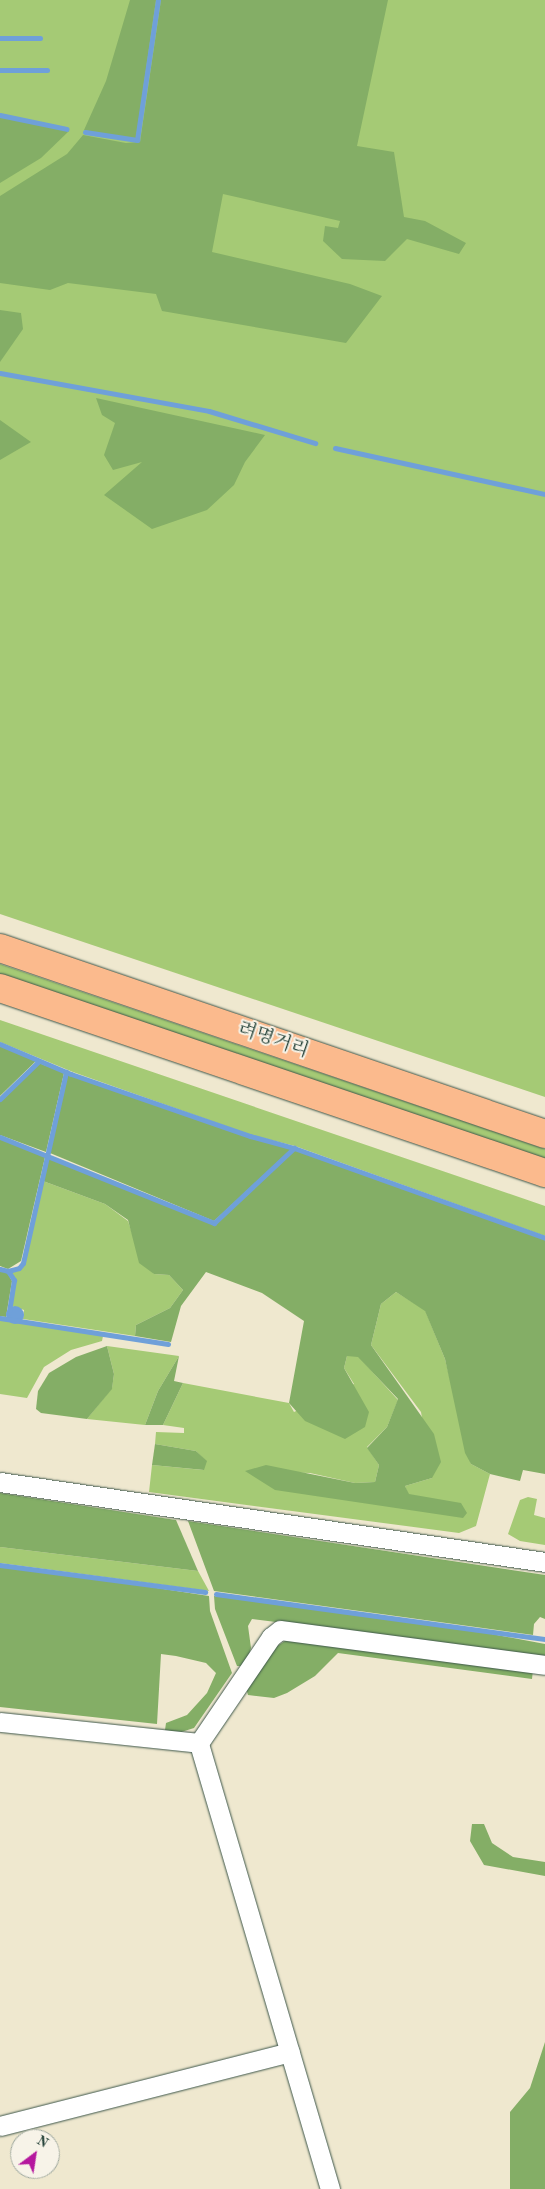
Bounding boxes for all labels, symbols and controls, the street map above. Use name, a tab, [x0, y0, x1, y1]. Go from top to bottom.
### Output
street label: 려명거리	[235, 1018, 311, 1064]
north arrow	[10, 2129, 60, 2179]
text: N	[34, 2133, 50, 2151]

